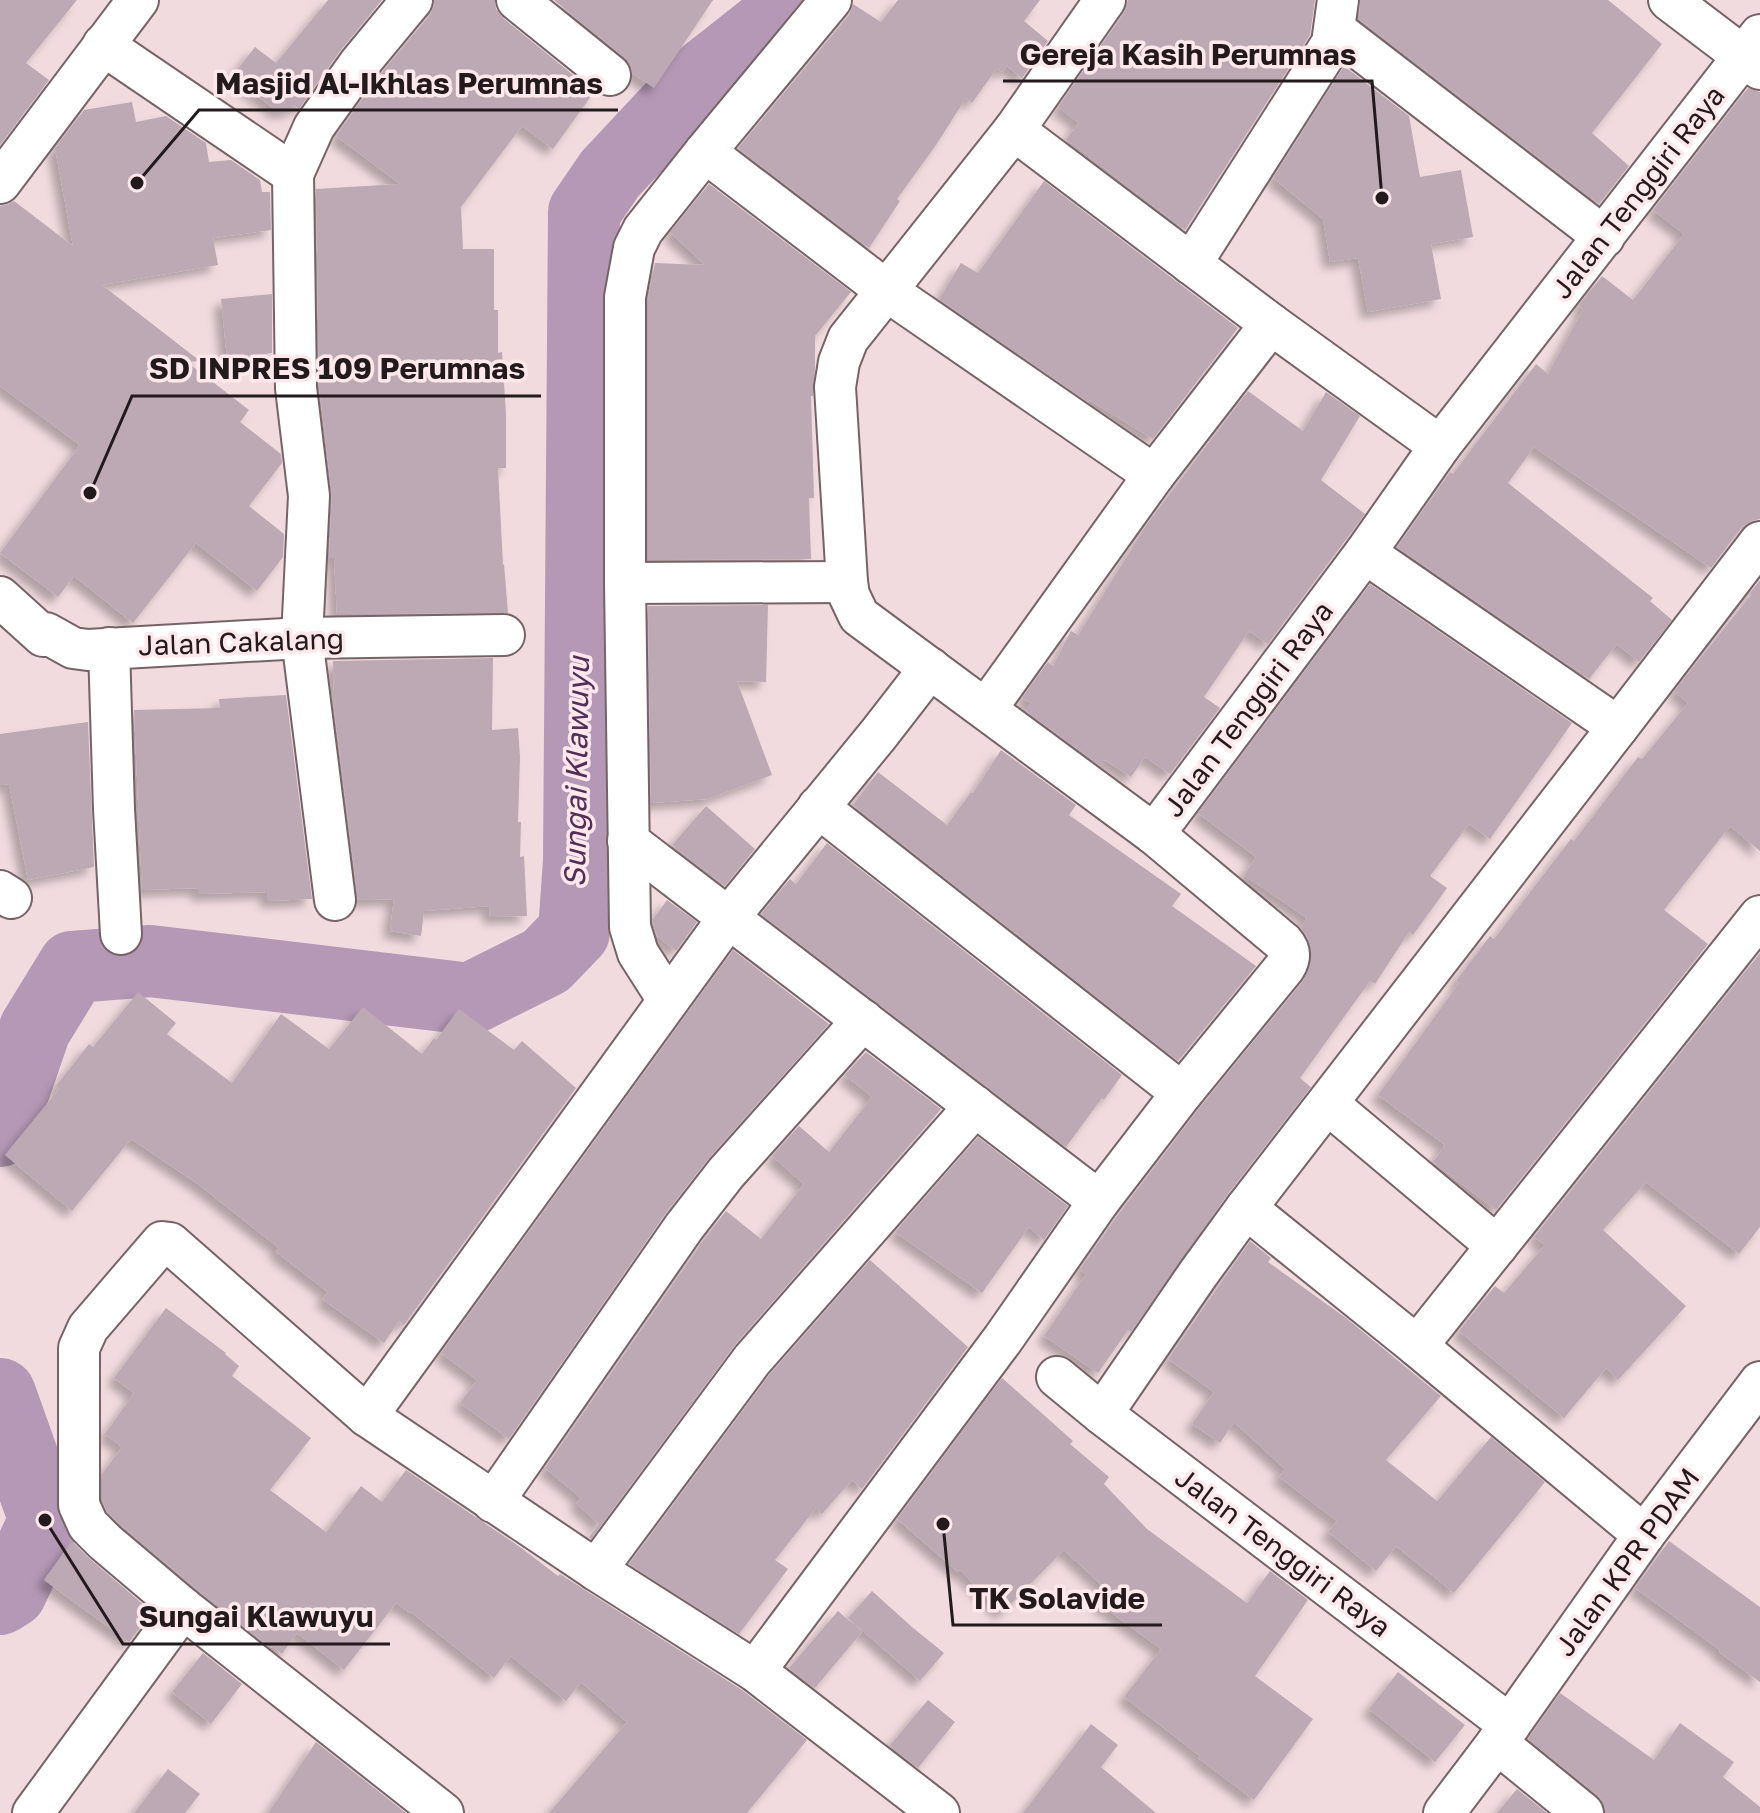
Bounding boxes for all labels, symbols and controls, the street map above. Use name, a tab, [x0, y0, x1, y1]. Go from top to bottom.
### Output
callout: Gereja Kasih Perumnas	[1003, 27, 1372, 81]
text: Gereja Kasih Perumnas	[1019, 36, 1357, 72]
callout: Masjid Al-Ikhlas Perumnas	[199, 56, 618, 110]
text: Masjid Al-Ikhlas Perumnas	[215, 65, 603, 101]
street label: Jalan Tenggiri Raya	[1544, 79, 1731, 305]
callout: SD INPRES 109 Perumnas	[132, 342, 541, 396]
text: SD INPRES 109 Perumnas	[149, 350, 525, 386]
street label: Jalan Tenggiri Raya	[1156, 595, 1339, 823]
street label: Jalan Cakalang	[138, 621, 344, 662]
water label: Sungai Klawuyu	[556, 654, 596, 888]
street label: Jalan Tenggiri Raya	[1169, 1460, 1397, 1643]
street label: Jalan KPR PDAM	[1547, 1461, 1706, 1662]
callout: TK Solavide	[953, 1571, 1162, 1625]
text: TK Solavide	[969, 1580, 1145, 1616]
callout: Sungai Klawuyu	[123, 1590, 390, 1644]
text: Sungai Klawuyu	[138, 1598, 374, 1634]

